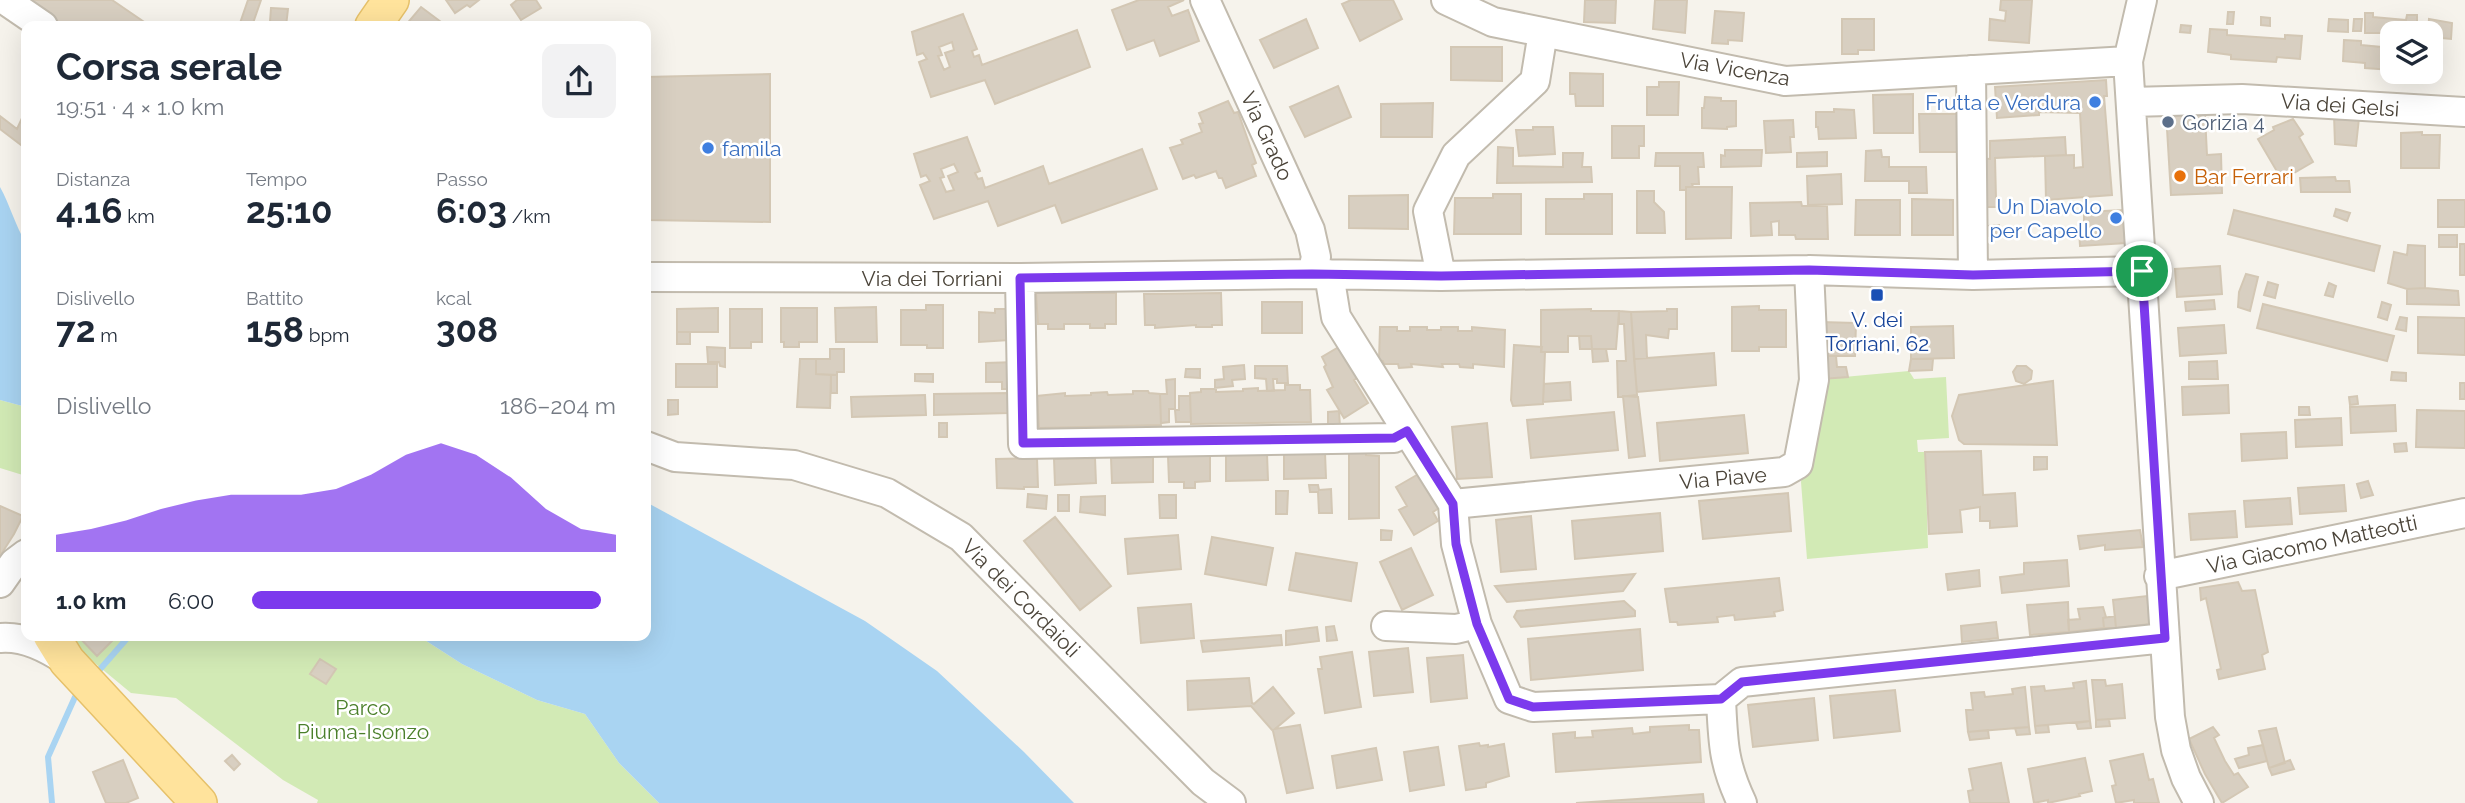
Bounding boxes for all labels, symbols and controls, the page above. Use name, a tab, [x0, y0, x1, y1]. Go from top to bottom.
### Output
map controls	[2380, 21, 2443, 84]
button: layers	[2380, 21, 2443, 84]
text: Corsa serale	[56, 44, 282, 89]
button: share	[542, 44, 616, 118]
street label: Via Vicenza	[1678, 47, 1792, 91]
street label: Via Grado	[1236, 88, 1298, 184]
street label: Via dei Gelsi	[2280, 88, 2400, 122]
place label: Frutta e Verdura	[1925, 90, 2081, 115]
text: 19:51 · 4 × 1.0 km	[56, 93, 224, 120]
marker: Frutta e Verdura	[2087, 94, 2103, 110]
place label: Gorizia 4	[2182, 110, 2265, 135]
marker: Gorizia 4	[2160, 114, 2176, 130]
place label: famila	[722, 136, 781, 161]
marker: famila	[700, 140, 716, 156]
place label: Bar Ferrari	[2194, 164, 2294, 189]
text: Distanza	[56, 168, 130, 190]
text: Tempo	[246, 168, 307, 190]
text: Passo	[436, 168, 488, 190]
marker: Bar Ferrari	[2172, 168, 2188, 184]
text: 4.16	[56, 190, 122, 231]
text: 25:10	[246, 190, 333, 231]
text: 6:03	[436, 190, 507, 231]
place label: Un Diavolo per Capello	[1989, 194, 2102, 243]
text: km	[122, 205, 155, 227]
text: /km	[507, 205, 551, 227]
marker: Un Diavolo per Capello	[2108, 210, 2124, 226]
pin	[2112, 241, 2172, 301]
icon: arrive	[2123, 252, 2161, 290]
street label: Via dei Torriani	[862, 266, 1002, 291]
text: Dislivello	[56, 287, 135, 309]
text: Battito	[246, 287, 303, 309]
text: kcal	[436, 287, 472, 309]
marker: V. dei Torriani, 62	[1869, 287, 1885, 303]
place label: V. dei Torriani, 62	[1825, 307, 1929, 356]
text: 72	[56, 309, 95, 350]
text: 158	[246, 309, 304, 350]
text: 308	[436, 309, 498, 350]
text: m	[95, 324, 118, 346]
text: bpm	[304, 324, 350, 346]
text: Dislivello	[56, 392, 151, 419]
text: 186–204 m	[500, 392, 616, 419]
street label: Via Piave	[1678, 462, 1768, 494]
street label: Via Giacomo Matteotti	[2204, 509, 2420, 579]
street label: Via dei Cordaioli	[957, 534, 1085, 662]
text: 1.0 km	[56, 587, 126, 614]
text: 6:00	[168, 587, 214, 614]
park label: Parco Piuma-Isonzo	[297, 695, 429, 744]

